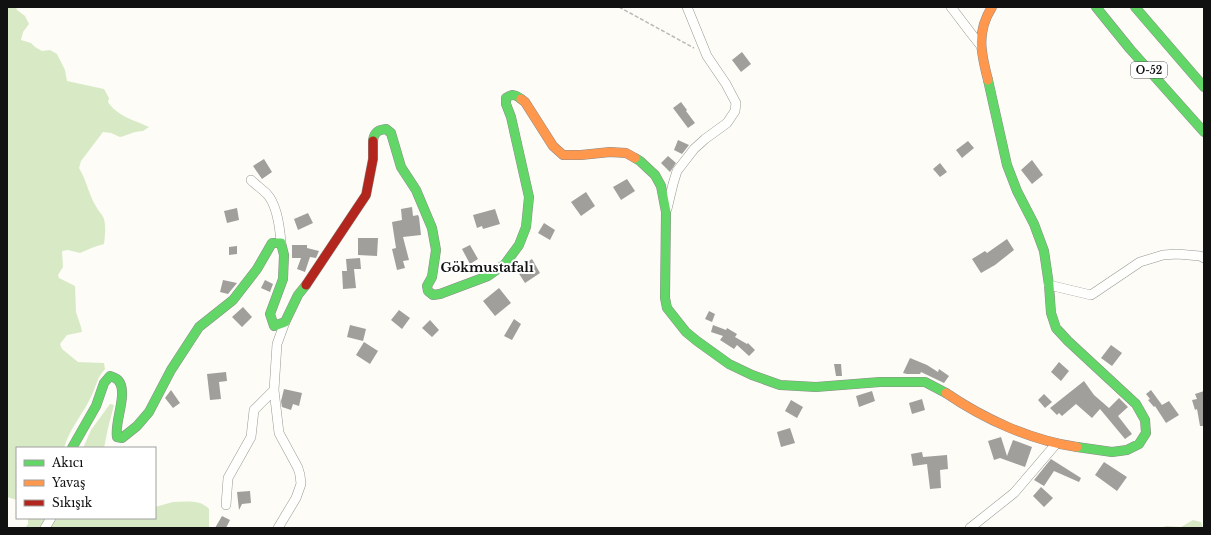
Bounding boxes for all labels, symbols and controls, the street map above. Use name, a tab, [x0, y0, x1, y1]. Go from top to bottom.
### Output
road number: O-52	[1131, 62, 1167, 78]
district label: Gökmustafalı	[440, 259, 534, 276]
legend	[16, 447, 156, 519]
text: Akıcı	[51, 455, 83, 470]
text: Yavaş	[51, 475, 85, 490]
text: Sıkışık	[52, 495, 93, 510]

